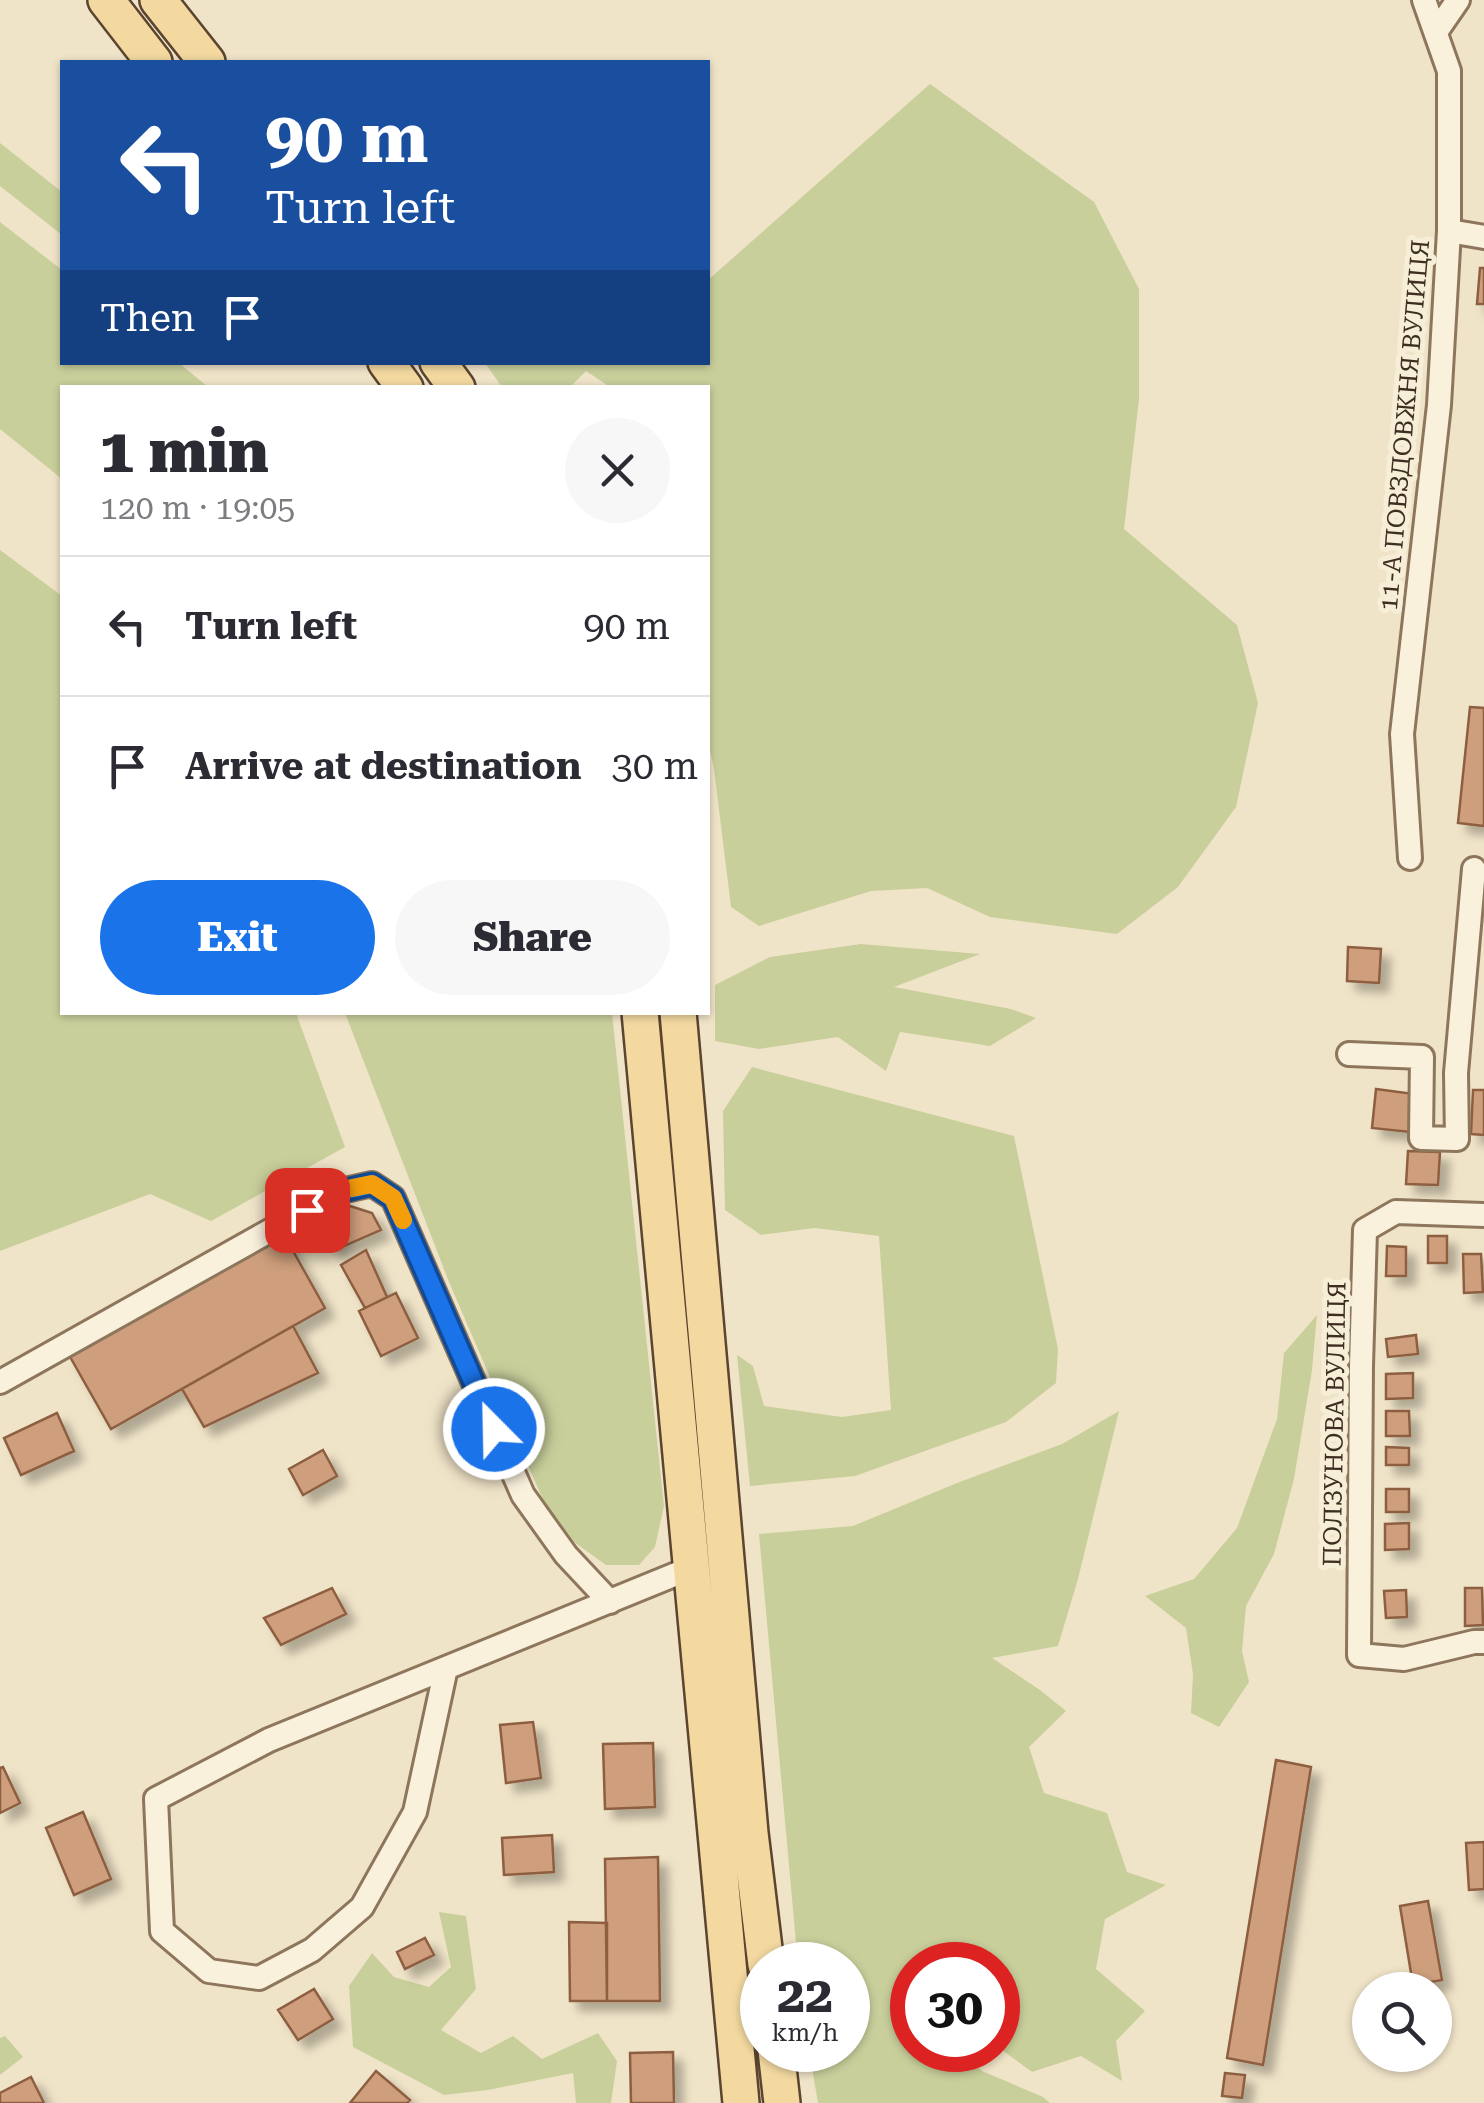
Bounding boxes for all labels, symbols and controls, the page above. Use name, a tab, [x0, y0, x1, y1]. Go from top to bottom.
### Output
text: 90 m	[265, 97, 429, 179]
icon: left	[100, 100, 230, 230]
text: Turn left	[265, 181, 455, 234]
street label: 11-А ПОВЗДОВЖНЯ ВУЛИЦЯ	[1374, 238, 1435, 612]
icon: arrive	[215, 290, 270, 345]
text: Then	[100, 296, 195, 340]
text: 1 min	[100, 416, 269, 487]
button: close	[565, 418, 670, 523]
text: 120 m · 19:05	[100, 489, 295, 527]
icon: left	[100, 599, 155, 654]
text: Turn left	[185, 604, 357, 648]
text: 90 m	[583, 604, 670, 648]
icon: arrive	[100, 739, 155, 794]
text: Arrive at destination	[185, 744, 581, 788]
text: 30 m	[611, 744, 698, 788]
button: Exit	[100, 880, 375, 995]
button: Share	[395, 880, 670, 995]
pin	[265, 1168, 350, 1253]
icon: arrive	[280, 1183, 335, 1238]
street label: ПОЛЗУНОВА ВУЛИЦЯ	[1318, 1281, 1351, 1567]
position arrow	[442, 1377, 546, 1481]
speed limit sign: 30	[890, 1942, 1020, 2072]
text: 22	[777, 1966, 833, 2024]
map controls	[1352, 1972, 1452, 2072]
button: search	[1352, 1972, 1452, 2072]
text: km/h	[772, 2018, 838, 2047]

